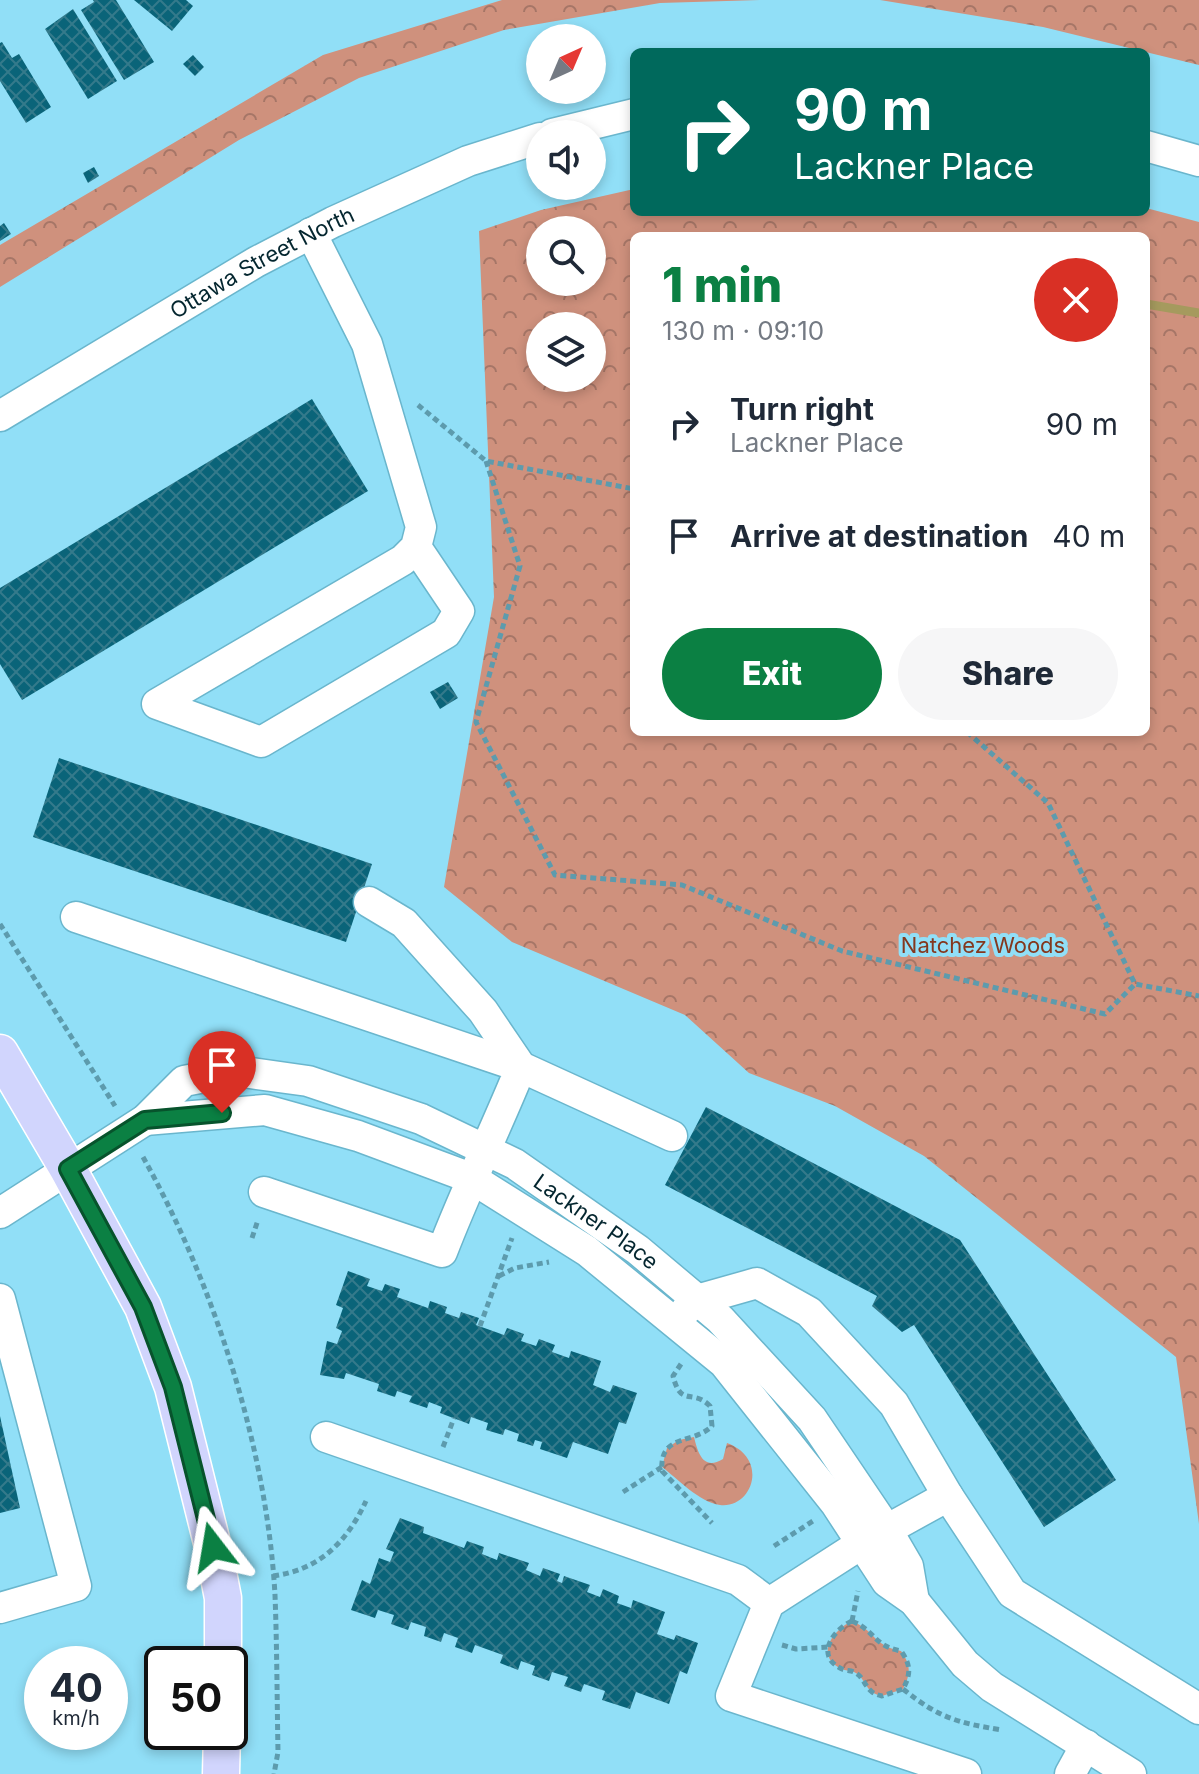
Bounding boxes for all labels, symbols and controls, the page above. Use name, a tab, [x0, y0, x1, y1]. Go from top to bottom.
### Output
north arrow	[526, 24, 606, 104]
map controls	[526, 24, 606, 392]
text: 90 m	[794, 76, 933, 144]
icon: right	[662, 80, 766, 184]
button: sound	[526, 120, 606, 200]
text: Lackner Place	[794, 144, 1034, 188]
street label: Ottawa Street North	[165, 201, 358, 324]
button: search	[526, 216, 606, 296]
text: 1 min	[662, 255, 782, 314]
button: close	[1034, 258, 1118, 342]
button: layers	[526, 312, 606, 392]
text: 130 m · 09:10	[662, 315, 824, 346]
text: Turn right	[730, 391, 874, 427]
icon: right	[662, 402, 706, 446]
text: 90 m	[1046, 406, 1118, 442]
text: Lackner Place	[730, 427, 904, 458]
icon: arrive	[662, 514, 706, 558]
text: Arrive at destination	[730, 518, 1028, 554]
text: 40 m	[1052, 518, 1125, 554]
button: Exit	[662, 628, 882, 720]
button: Share	[898, 628, 1118, 720]
park label: Natchez Woods	[901, 932, 1065, 958]
pin	[188, 1031, 256, 1113]
icon: arrive	[200, 1043, 244, 1087]
street label: Lackner Place	[529, 1168, 664, 1275]
position arrow	[171, 1505, 255, 1589]
speed limit sign: 50	[144, 1646, 248, 1750]
text: 40	[49, 1663, 103, 1712]
text: km/h	[52, 1706, 100, 1730]

